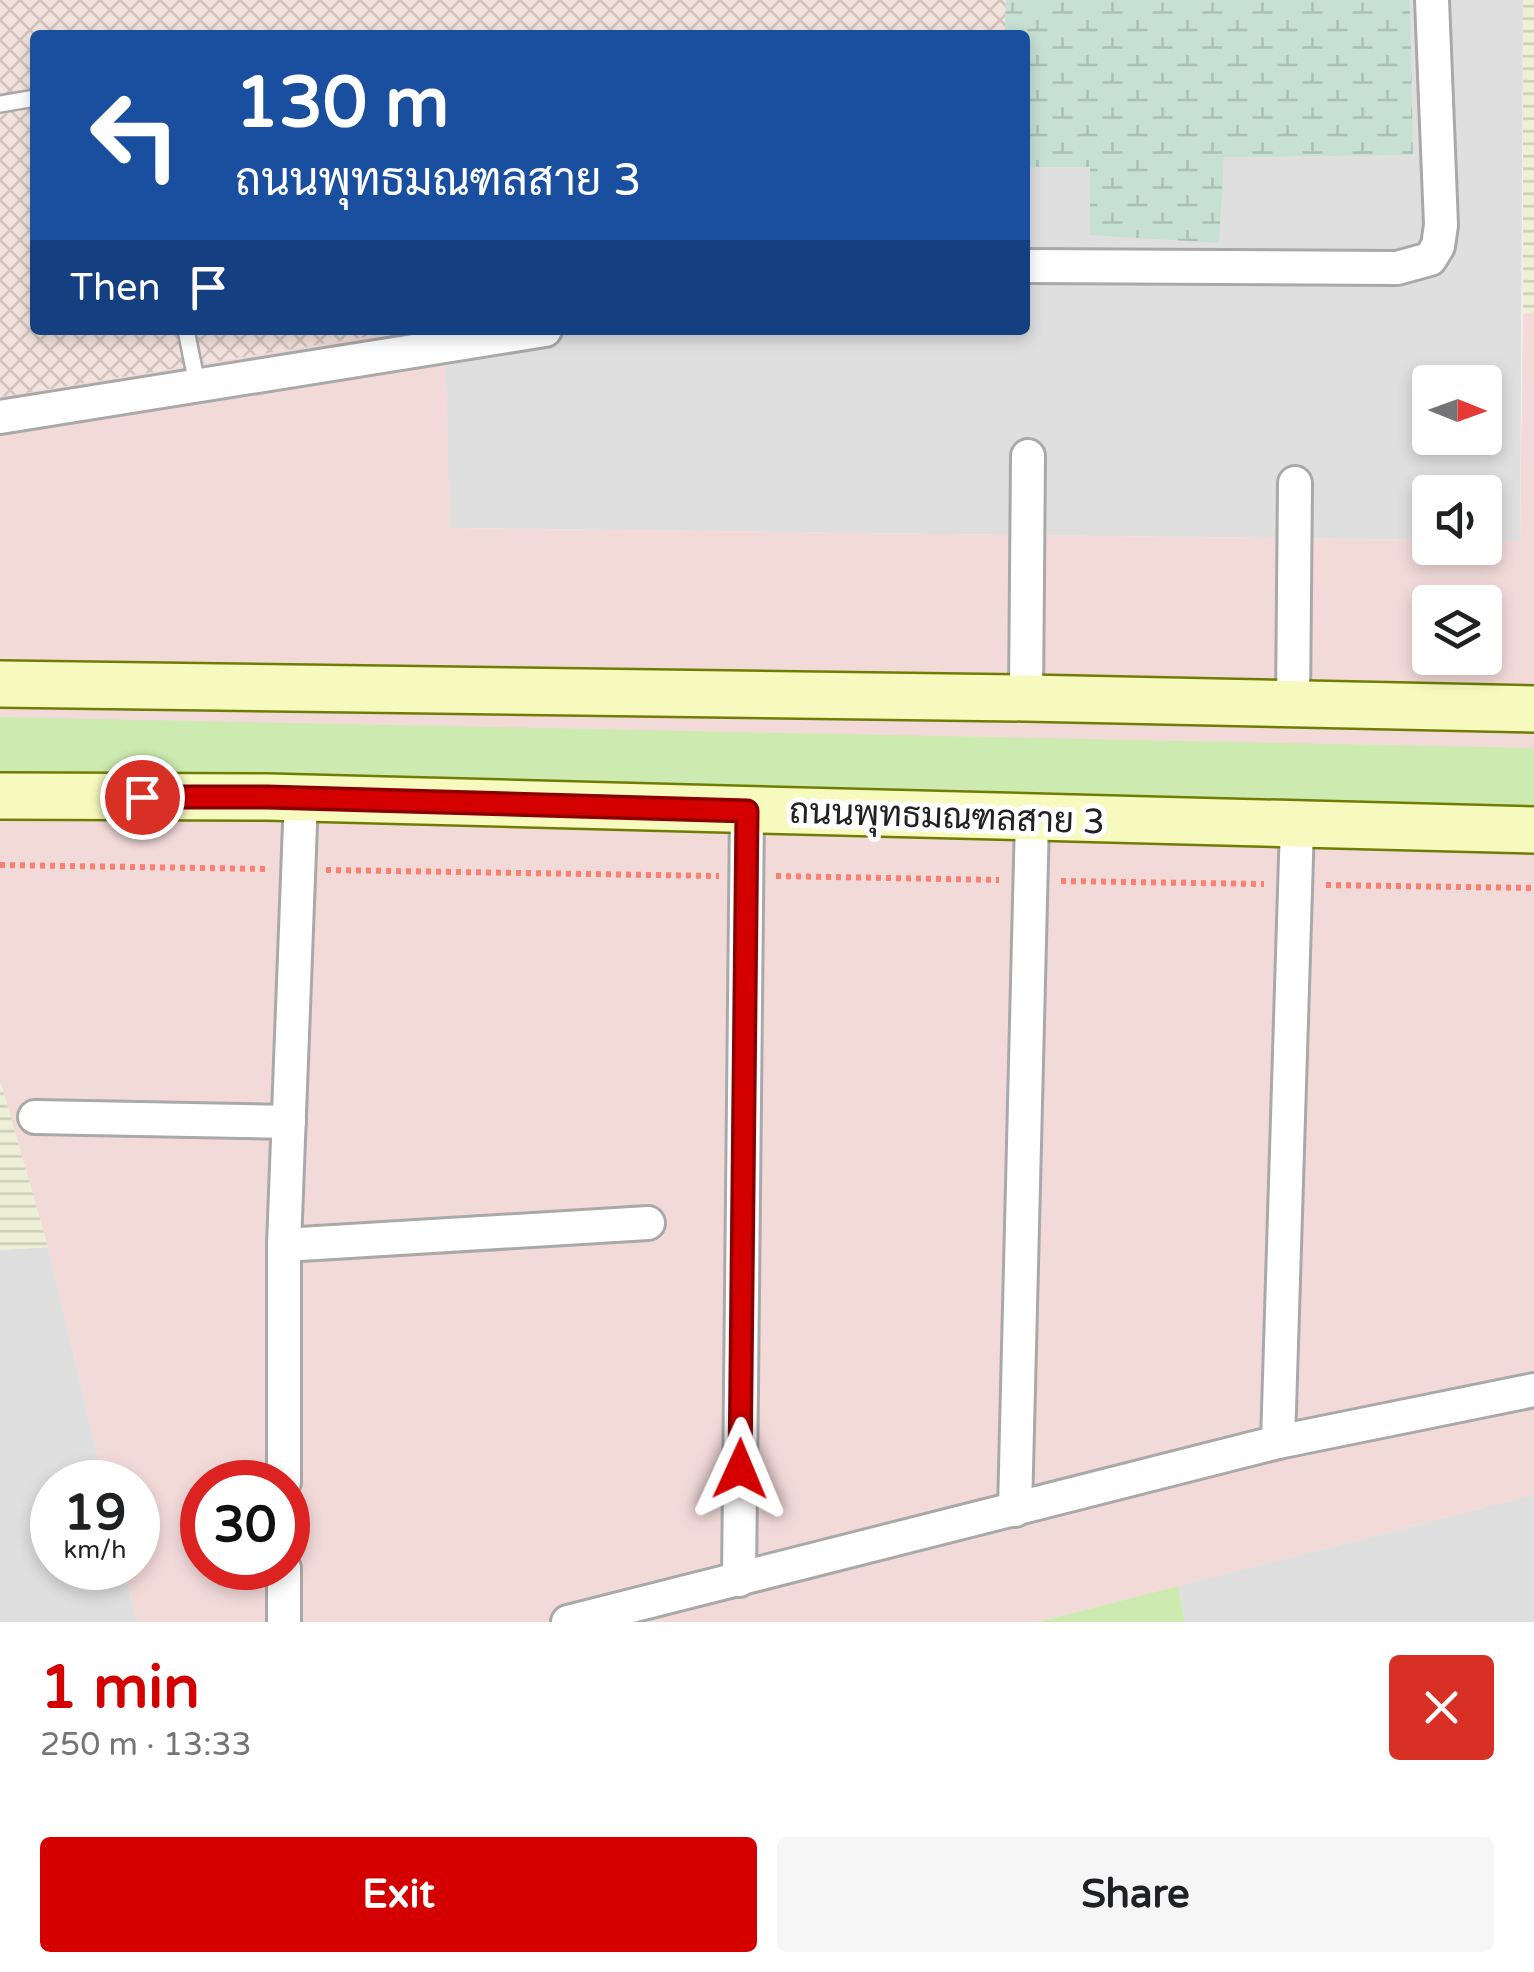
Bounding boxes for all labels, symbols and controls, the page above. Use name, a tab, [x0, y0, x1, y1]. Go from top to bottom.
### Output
text: 130 m	[235, 62, 449, 146]
icon: left	[70, 70, 200, 200]
text: ถนนพุทธมณฑลสาย 3	[235, 154, 641, 208]
icon: arrive	[181, 260, 236, 315]
text: Then	[70, 265, 161, 311]
north arrow	[1412, 365, 1502, 455]
map controls	[1412, 365, 1502, 675]
button: sound	[1412, 475, 1502, 565]
button: layers	[1412, 585, 1502, 675]
pin	[100, 755, 185, 840]
icon: arrive	[115, 770, 170, 825]
street label: ถนนพุทธมณฑลสาย 3	[788, 790, 1106, 846]
position arrow	[688, 1417, 792, 1521]
speed limit sign: 30	[180, 1460, 310, 1590]
text: 19	[64, 1483, 126, 1543]
text: km/h	[64, 1535, 126, 1565]
text: 1 min	[40, 1652, 200, 1724]
button: close	[1389, 1655, 1494, 1760]
text: 250 m · 13:33	[40, 1726, 252, 1764]
button: Exit	[40, 1837, 757, 1952]
button: Share	[777, 1837, 1494, 1952]

